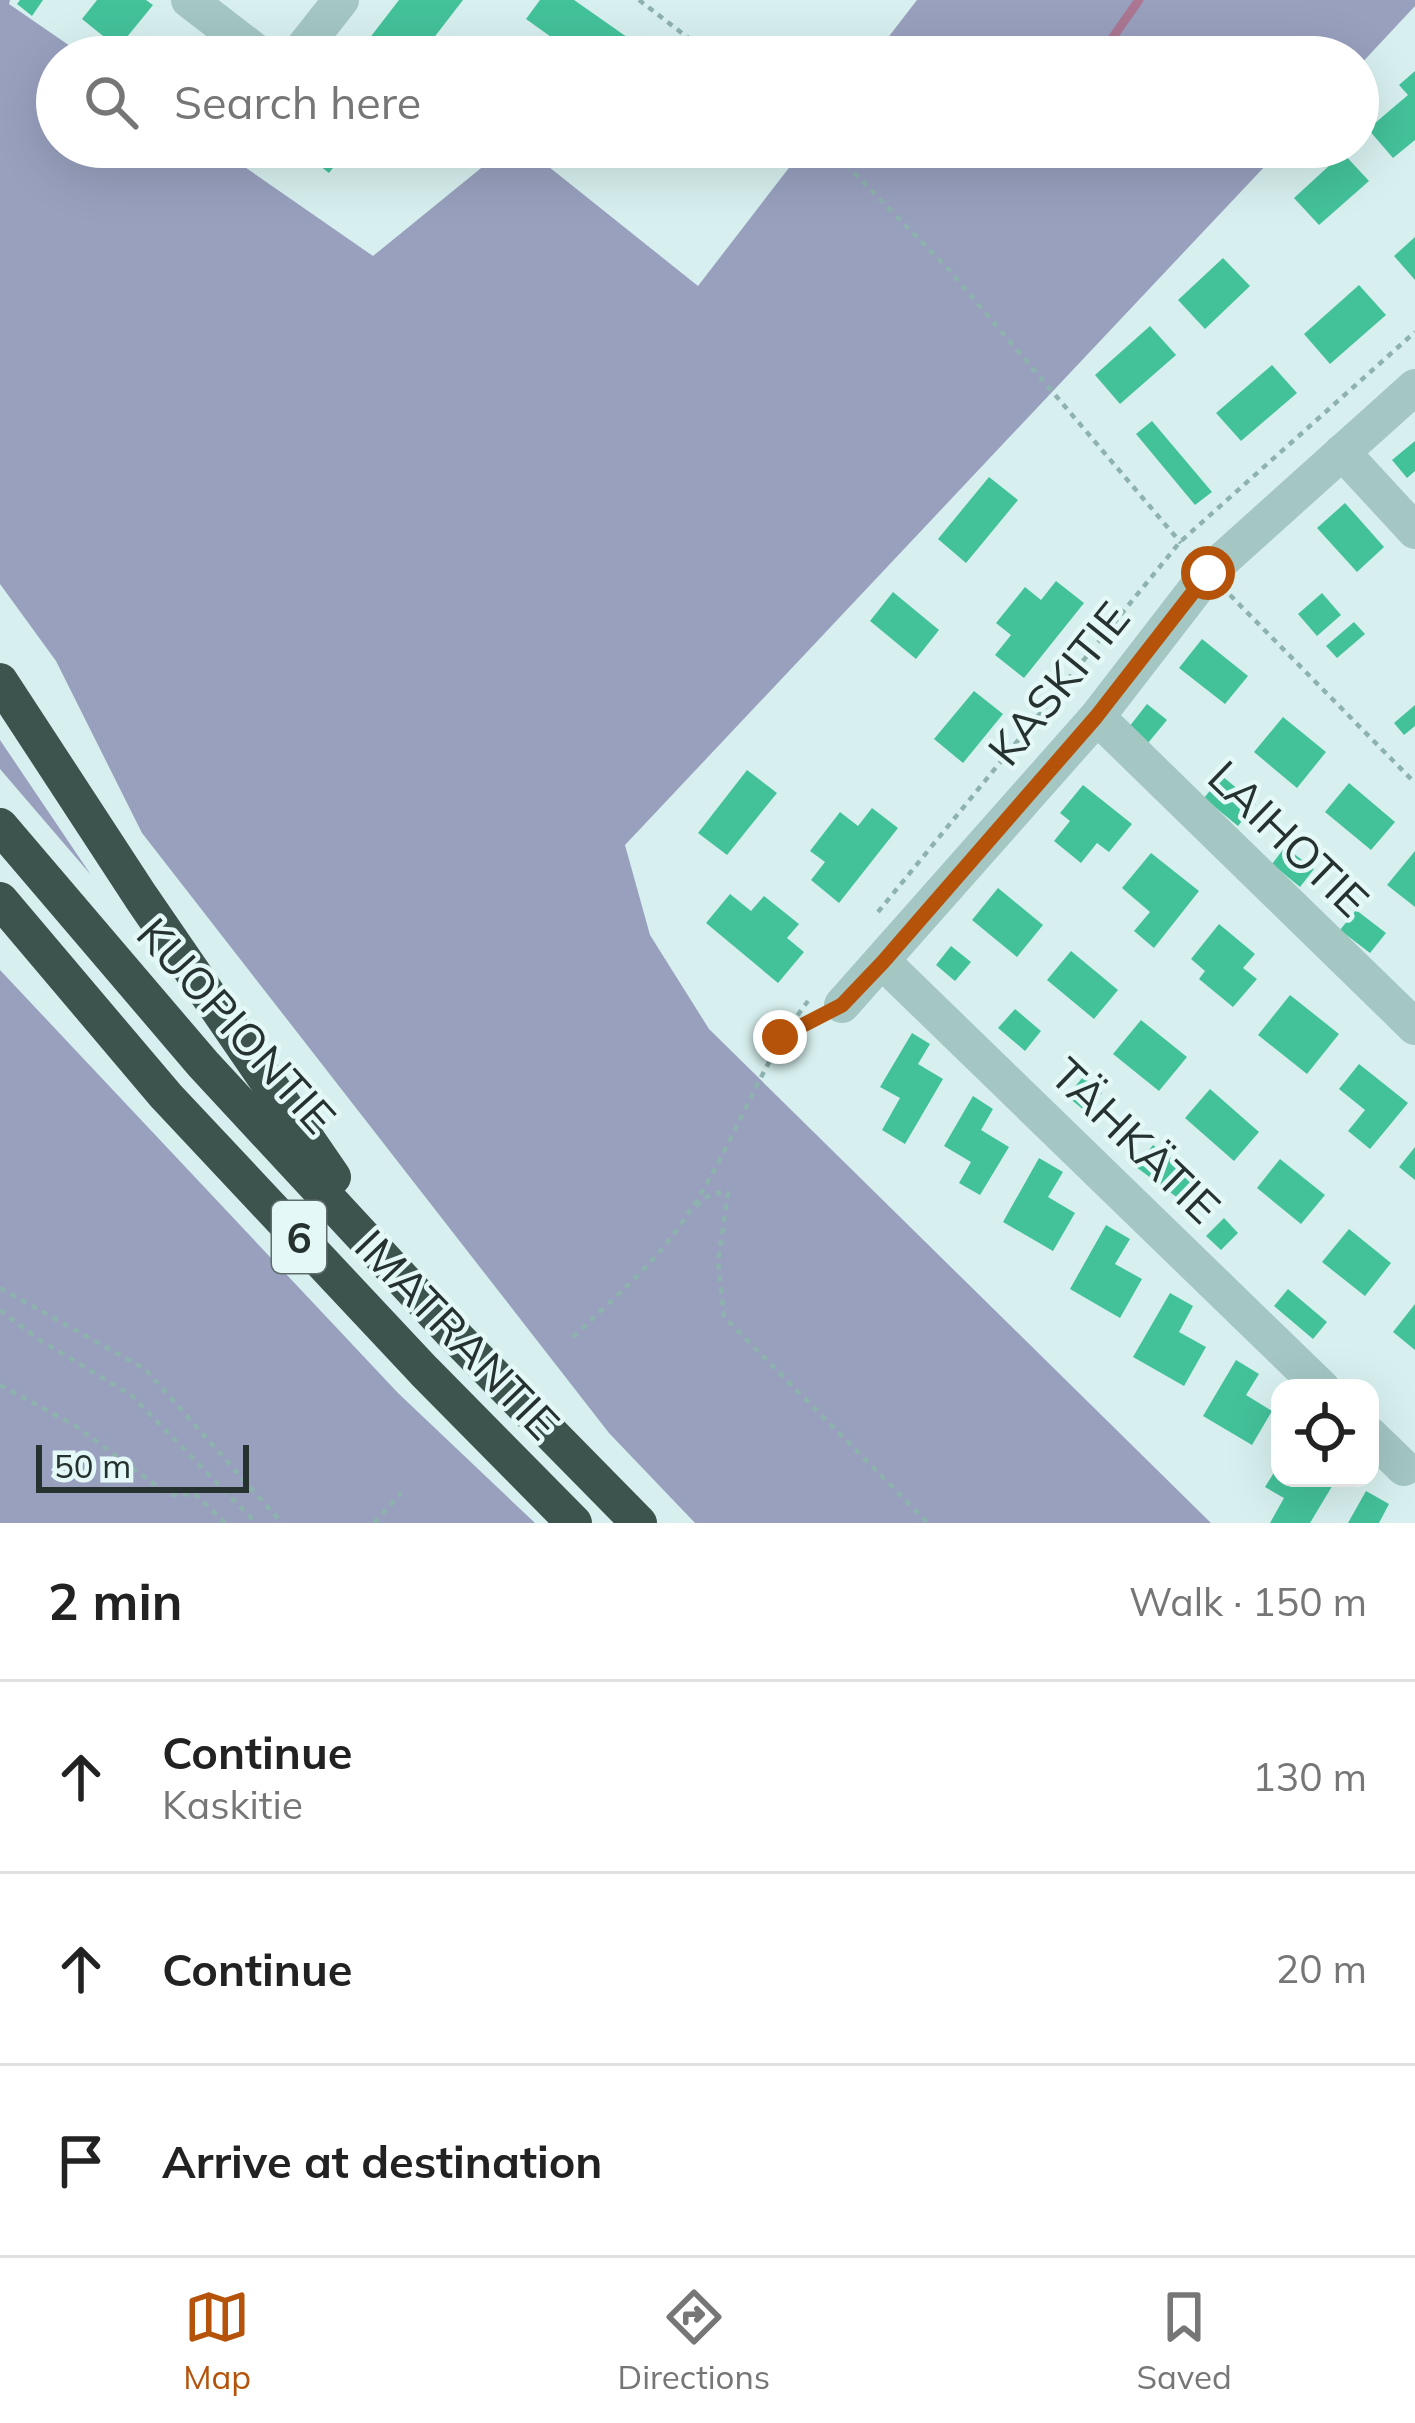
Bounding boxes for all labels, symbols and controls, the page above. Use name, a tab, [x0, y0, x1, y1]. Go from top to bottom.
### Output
search box	[36, 36, 1379, 168]
icon: search	[78, 69, 144, 135]
text: Search here	[174, 74, 421, 130]
route start	[1181, 546, 1235, 600]
street label: KASKITIE	[975, 590, 1141, 776]
street label: LAIHOTIE	[1197, 748, 1381, 928]
street label: KUOPIONTIE	[126, 906, 348, 1144]
route end	[753, 1010, 807, 1064]
street label: TÄHKÄTIE	[1040, 1046, 1232, 1234]
road number: 6	[272, 1201, 326, 1273]
street label: IMATRANTIE	[344, 1218, 572, 1450]
map controls	[1271, 1379, 1379, 1487]
button: locate	[1271, 1379, 1379, 1487]
scale bar	[36, 1439, 249, 1492]
text: 50 m	[54, 1445, 131, 1486]
text: 2 min	[48, 1569, 183, 1633]
text: Walk · 150 m	[1129, 1577, 1367, 1626]
text: Continue	[162, 1724, 352, 1780]
icon: ahead	[48, 1744, 114, 1810]
text: 130 m	[1252, 1752, 1367, 1801]
text: Kaskitie	[162, 1780, 303, 1829]
icon: ahead	[48, 1936, 114, 2002]
text: Continue	[162, 1941, 352, 1997]
text: 20 m	[1276, 1944, 1367, 1993]
icon: arrive	[48, 2128, 114, 2194]
text: Arrive at destination	[162, 2133, 602, 2189]
tab: Map	[183, 2284, 251, 2397]
tab: Directions	[618, 2284, 770, 2397]
tab: Saved	[1137, 2284, 1232, 2397]

